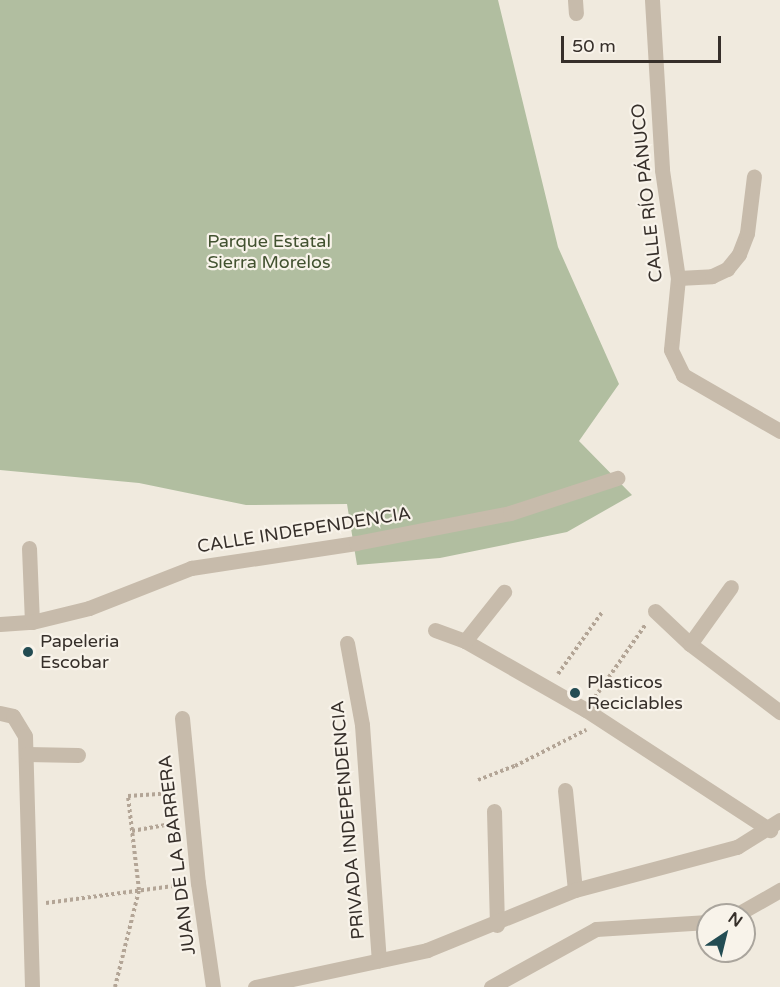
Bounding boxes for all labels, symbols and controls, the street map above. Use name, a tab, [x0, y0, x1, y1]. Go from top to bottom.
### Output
scale bar	[564, 24, 724, 62]
text: 50 m	[572, 35, 616, 57]
street label: CALLE RÍO PÁNUCO	[627, 103, 667, 283]
park label: Parque Estatal Sierra Morelos	[207, 231, 331, 274]
street label: CALLE INDEPENDENCIA	[196, 502, 412, 558]
place label: Papeleria Escobar	[40, 631, 119, 674]
marker: Papeleria Escobar	[21, 645, 35, 659]
place label: Plasticos Reciclables	[587, 672, 683, 714]
marker: Plasticos Reciclables	[568, 686, 582, 700]
street label: PRIVADA INDEPENDENCIA	[327, 700, 369, 940]
street label: JUAN DE LA BARRERA	[154, 754, 200, 956]
north arrow	[696, 903, 756, 963]
text: N	[724, 908, 746, 932]

